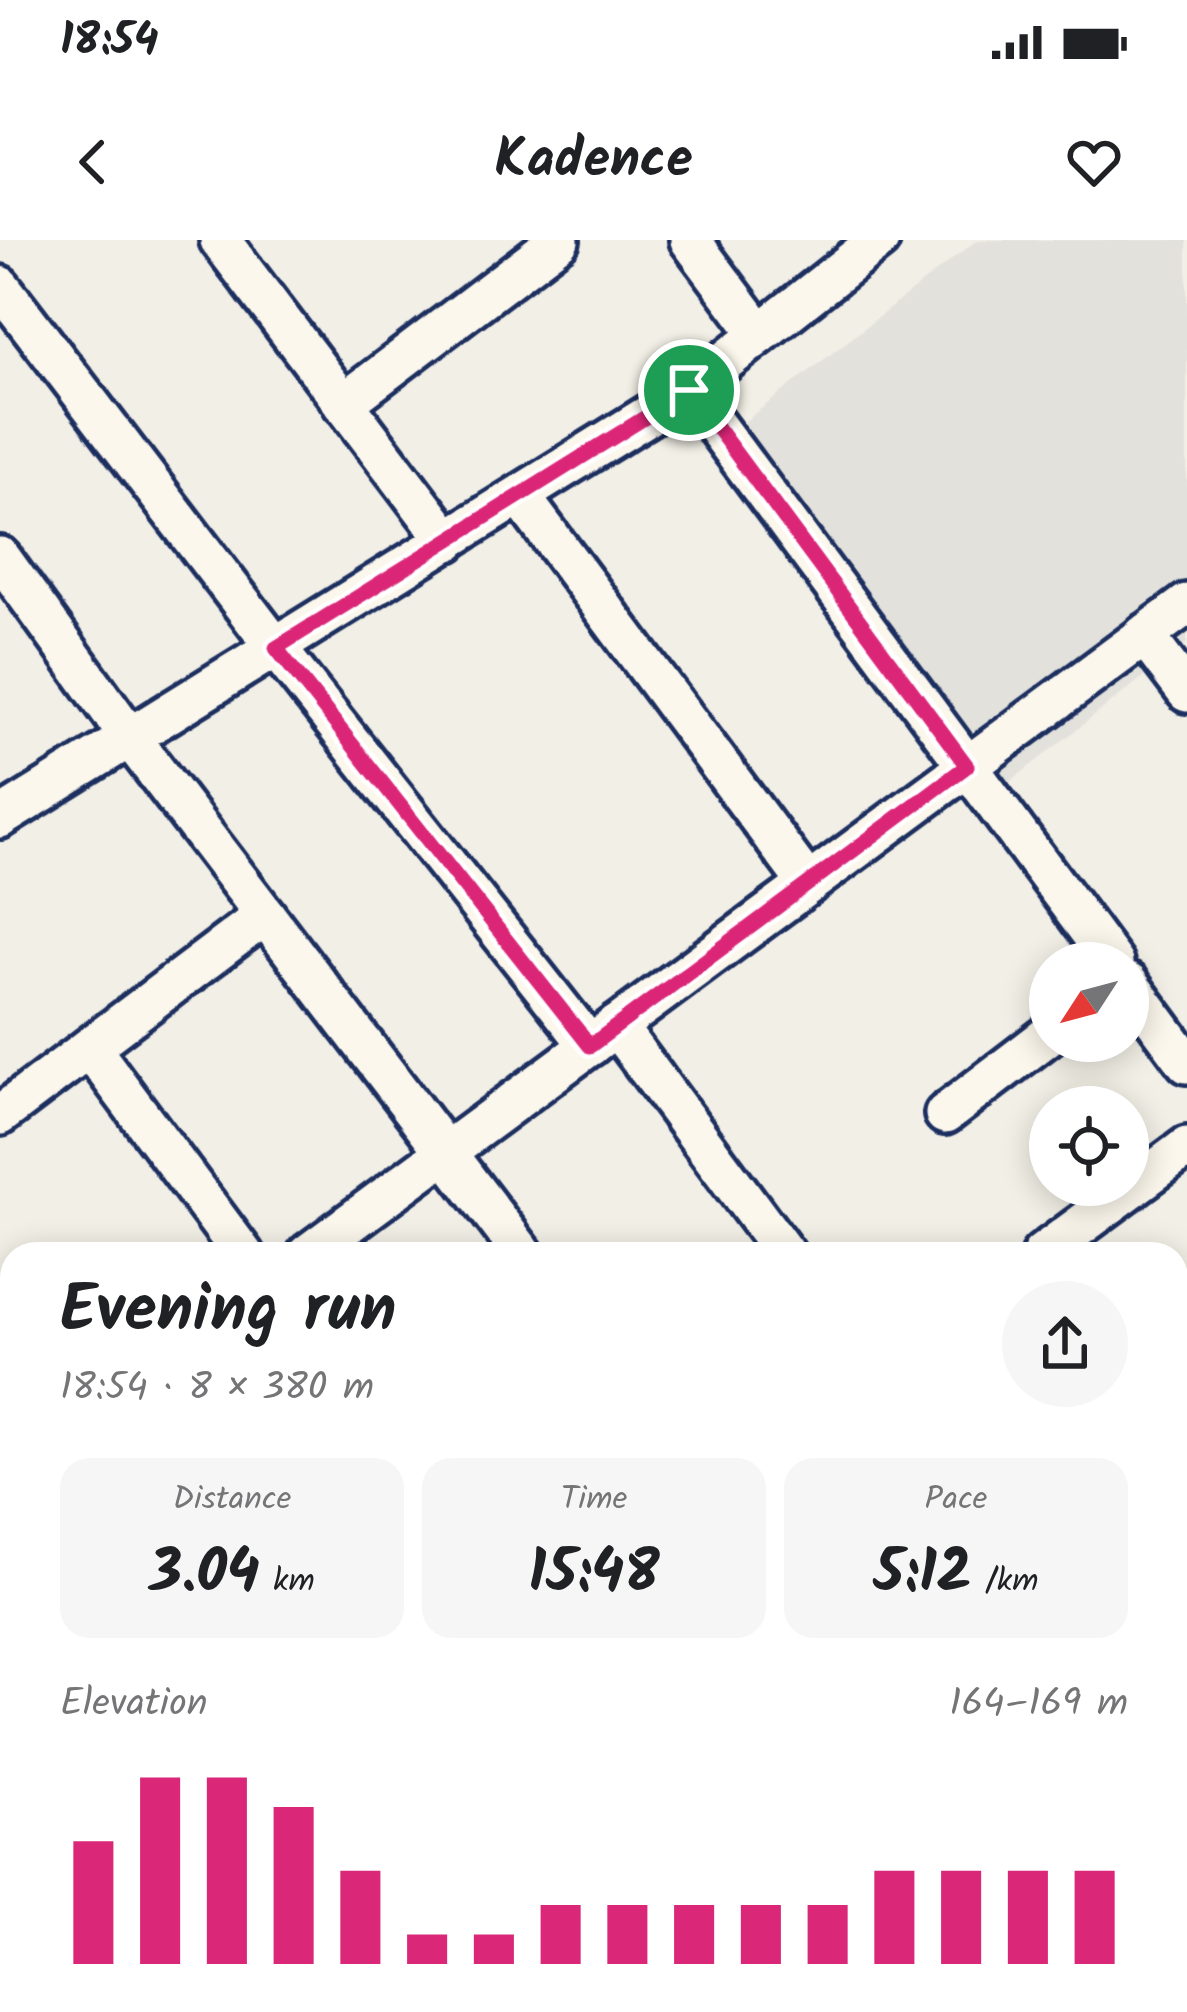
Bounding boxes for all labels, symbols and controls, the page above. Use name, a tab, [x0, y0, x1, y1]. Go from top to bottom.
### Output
text: 18:54	[60, 6, 159, 78]
text: Kadence	[494, 119, 693, 205]
icon: back	[60, 129, 126, 195]
icon: heart	[1061, 129, 1127, 195]
pin	[638, 339, 740, 441]
icon: arrive	[656, 357, 722, 423]
north arrow	[1029, 942, 1149, 1062]
map controls	[1029, 942, 1149, 1206]
button: locate	[1029, 1086, 1149, 1206]
text: Evening run	[60, 1260, 396, 1365]
button: share	[1002, 1281, 1128, 1407]
text: 18:54 · 8 × 380 m	[60, 1358, 374, 1420]
text: Distance	[173, 1474, 291, 1527]
text: Time	[561, 1474, 627, 1527]
text: Pace	[925, 1474, 987, 1527]
text: 3.04	[149, 1527, 260, 1623]
text: 15:48	[528, 1527, 660, 1623]
text: 5:12	[874, 1527, 972, 1623]
text: km	[260, 1556, 315, 1609]
text: /km	[972, 1556, 1038, 1609]
text: Elevation	[60, 1674, 208, 1736]
text: 164–169 m	[949, 1674, 1128, 1736]

